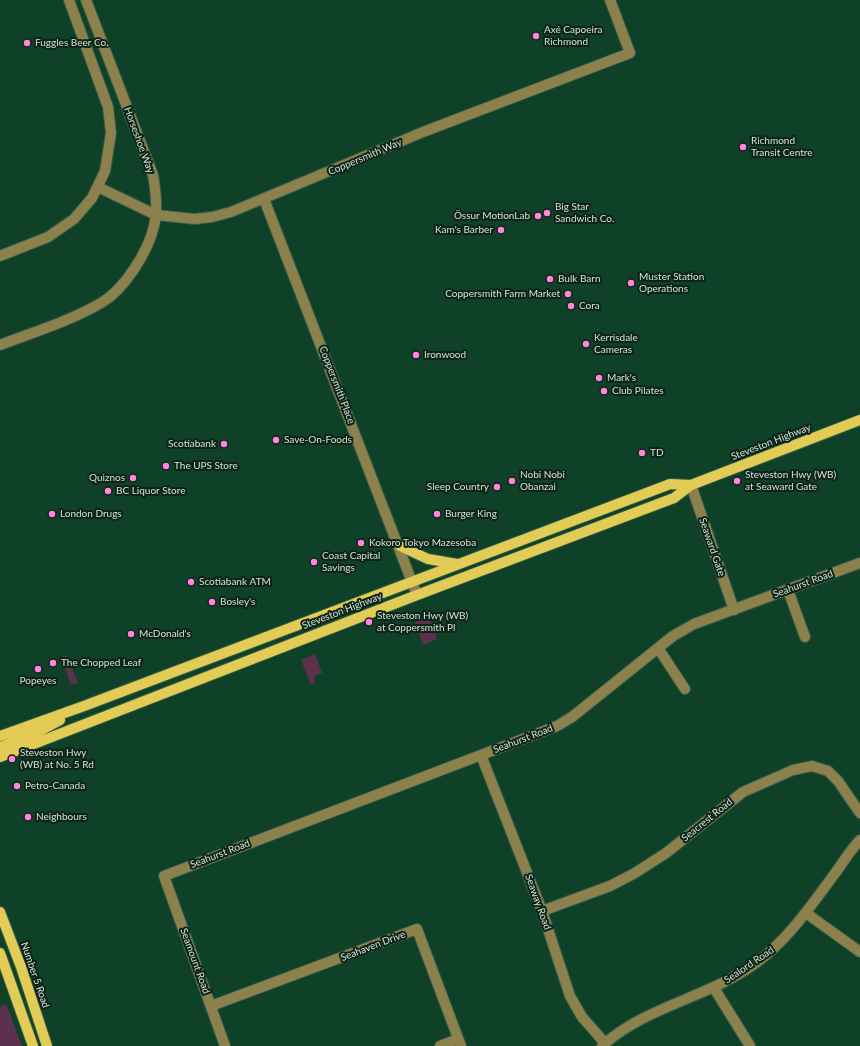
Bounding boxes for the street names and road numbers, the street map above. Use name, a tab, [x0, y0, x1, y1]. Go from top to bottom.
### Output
street label: Horseshoe Way	[121, 105, 157, 175]
street label: Coppersmith Way	[326, 136, 404, 178]
street label: Coppersmith Place	[317, 344, 357, 426]
street label: Steveston Highway	[729, 421, 813, 463]
street label: Seaward Gate	[696, 516, 728, 578]
street label: Seahurst Road	[771, 568, 835, 600]
street label: Steveston Highway	[300, 590, 384, 632]
street label: Seahurst Road	[491, 722, 555, 756]
street label: Seacrest Road	[679, 796, 735, 844]
street label: Seahurst Road	[188, 837, 252, 871]
street label: Seaway Road	[522, 873, 554, 931]
street label: Seamount Road	[178, 927, 212, 995]
street label: Seahaven Drive	[339, 928, 407, 964]
street label: Number 5 Road	[18, 940, 52, 1010]
street label: Sealord Road	[722, 944, 776, 986]

